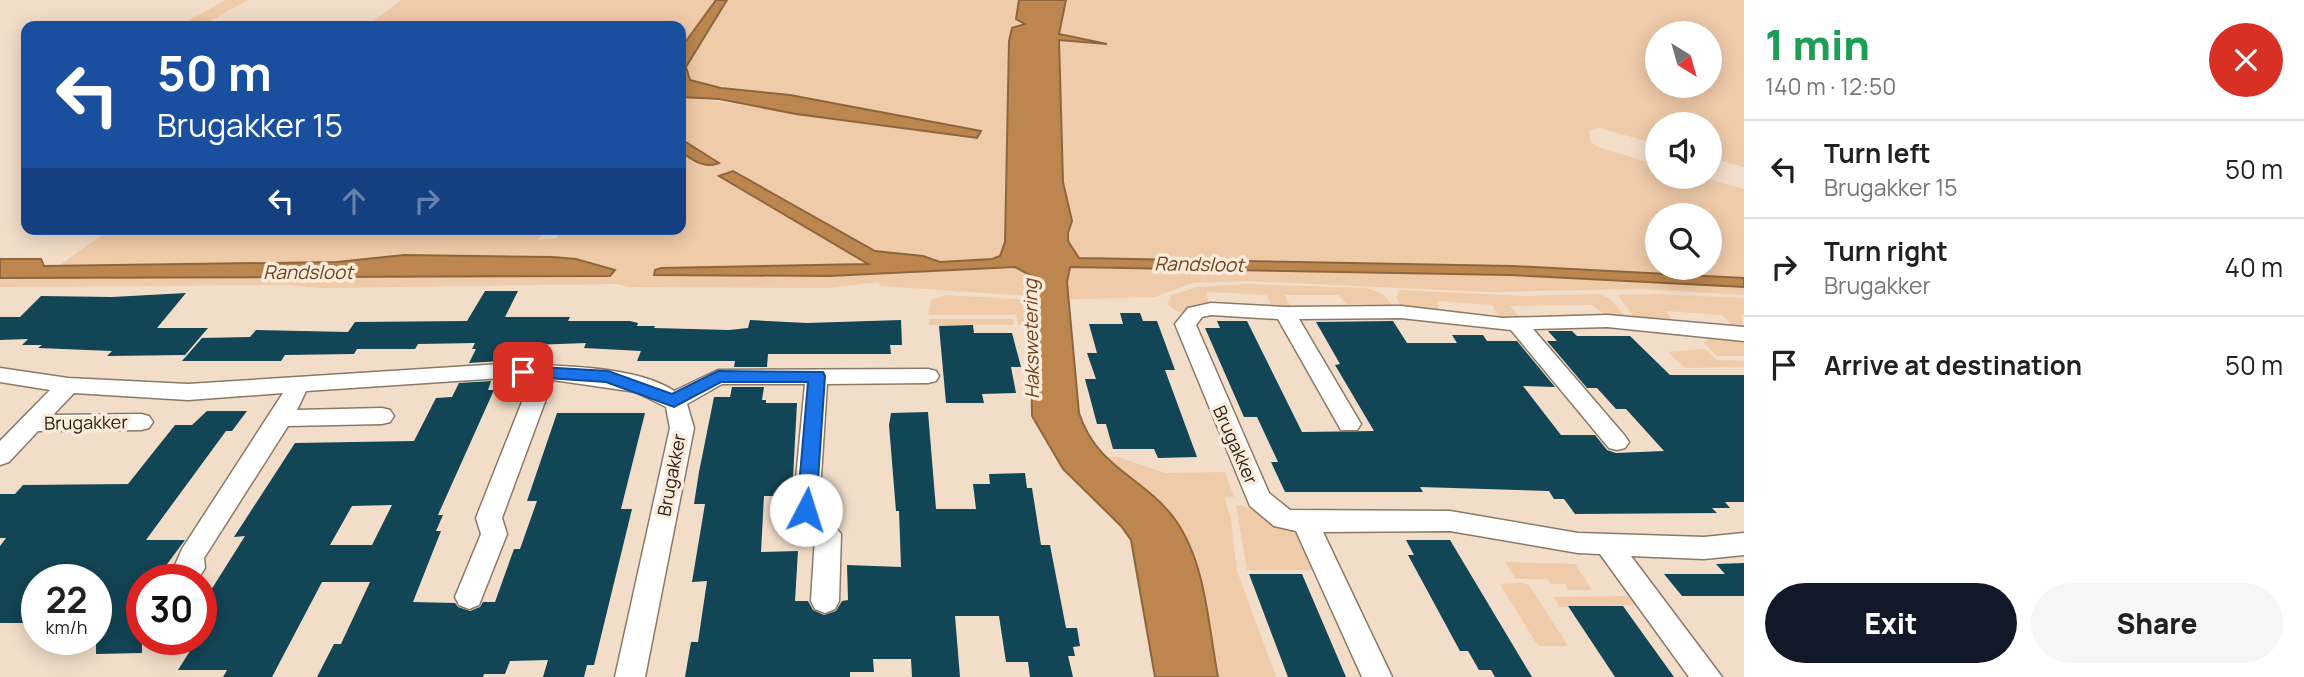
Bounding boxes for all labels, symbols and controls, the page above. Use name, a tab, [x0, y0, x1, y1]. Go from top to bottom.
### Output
text: 1 min	[1765, 15, 1870, 73]
north arrow	[1645, 21, 1722, 98]
map controls	[1645, 21, 1722, 280]
button: close	[2209, 23, 2283, 97]
text: 50 m	[157, 39, 272, 106]
icon: left	[42, 49, 133, 140]
text: 140 m · 12:50	[1765, 70, 1896, 102]
text: Brugakker 15	[157, 103, 343, 147]
button: sound	[1645, 112, 1722, 189]
text: Turn left	[1824, 135, 1931, 171]
icon: left	[1765, 150, 1803, 188]
text: 50 m	[2225, 151, 2283, 187]
text: Brugakker 15	[1824, 171, 1958, 203]
icon: left	[262, 182, 300, 220]
icon: ahead	[335, 182, 373, 220]
icon: right	[408, 182, 446, 220]
button: search	[1645, 203, 1722, 280]
text: Turn right	[1824, 233, 1948, 269]
icon: right	[1765, 248, 1803, 286]
text: 40 m	[2225, 249, 2283, 285]
water label: Randsloot	[1154, 250, 1246, 278]
water label: Randsloot	[263, 259, 355, 285]
text: Brugakker	[1824, 269, 1931, 301]
water label: Hakswetering	[1017, 277, 1045, 399]
pin	[493, 342, 553, 402]
icon: arrive	[1765, 346, 1803, 384]
text: Arrive at destination	[1824, 347, 2082, 383]
text: 50 m	[2225, 347, 2283, 383]
icon: arrive	[504, 353, 542, 391]
street label: Brugakker	[1208, 402, 1264, 488]
street label: Brugakker	[44, 409, 128, 435]
street label: Brugakker	[651, 431, 691, 518]
position arrow	[769, 473, 843, 547]
speed limit sign: 30	[126, 564, 217, 655]
text: 22	[46, 576, 87, 624]
button: Exit	[1765, 583, 2017, 663]
button: Share	[2031, 583, 2283, 663]
text: km/h	[46, 615, 87, 639]

